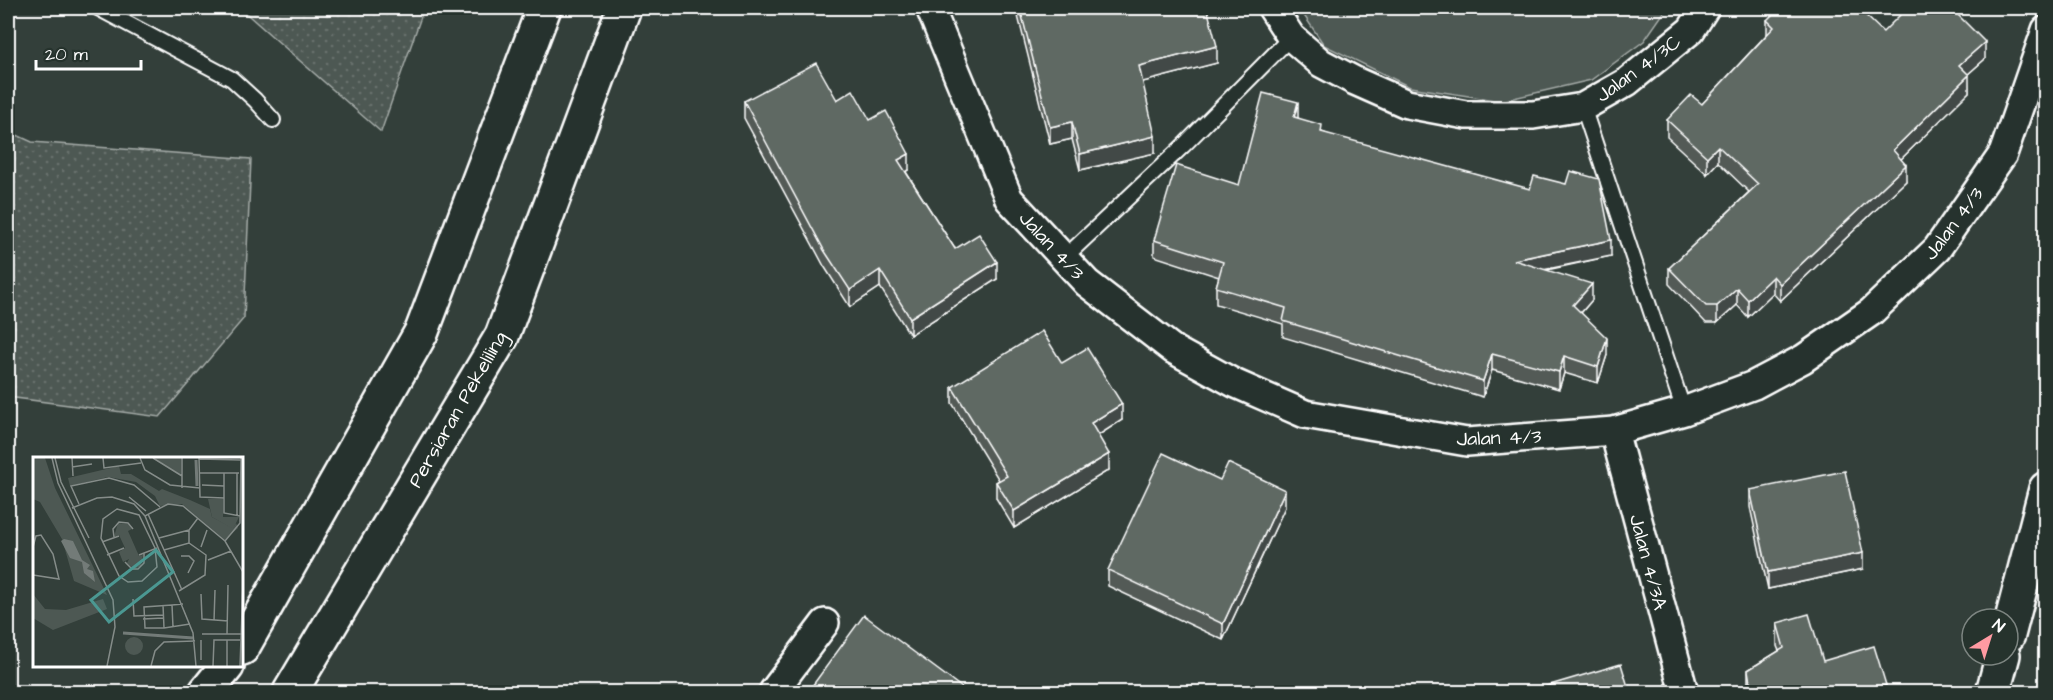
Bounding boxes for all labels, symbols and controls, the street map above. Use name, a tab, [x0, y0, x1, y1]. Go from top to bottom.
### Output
street label: Jalan 4/3C	[1590, 28, 1687, 109]
scale bar	[36, 33, 141, 71]
text: 20 m	[45, 42, 88, 67]
street label: Jalan 4/3	[1917, 181, 1991, 266]
street label: Jalan 4/3	[1012, 205, 1090, 286]
street label: Persiaran Pekeliling	[402, 326, 515, 493]
street label: Jalan 4/3	[1456, 423, 1542, 453]
inset map	[33, 457, 243, 667]
street label: Jalan 4/3A	[1622, 511, 1674, 613]
north arrow	[1960, 607, 2020, 667]
text: N	[1988, 614, 2009, 638]

